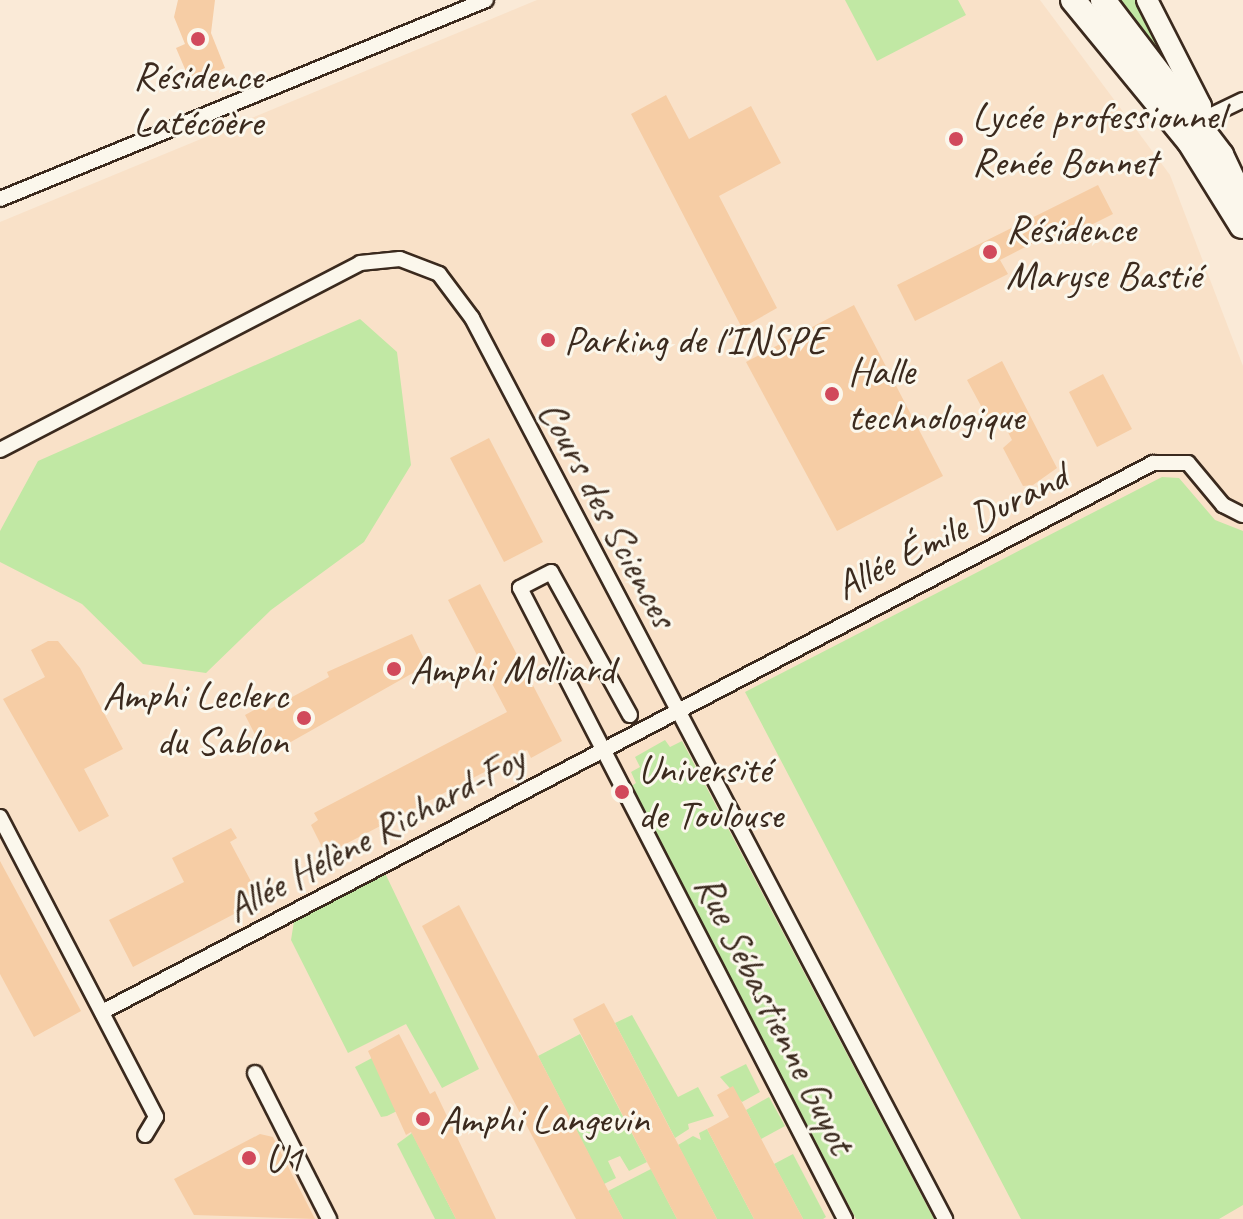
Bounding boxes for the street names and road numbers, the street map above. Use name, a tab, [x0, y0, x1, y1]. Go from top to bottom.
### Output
street label: Cours des Sciences	[528, 392, 688, 636]
street label: Allée Émile Durand	[828, 452, 1074, 610]
street label: Allée Hélène Richard-Foy	[218, 734, 532, 932]
street label: Rue Sébastienne Guyot	[684, 867, 866, 1161]

